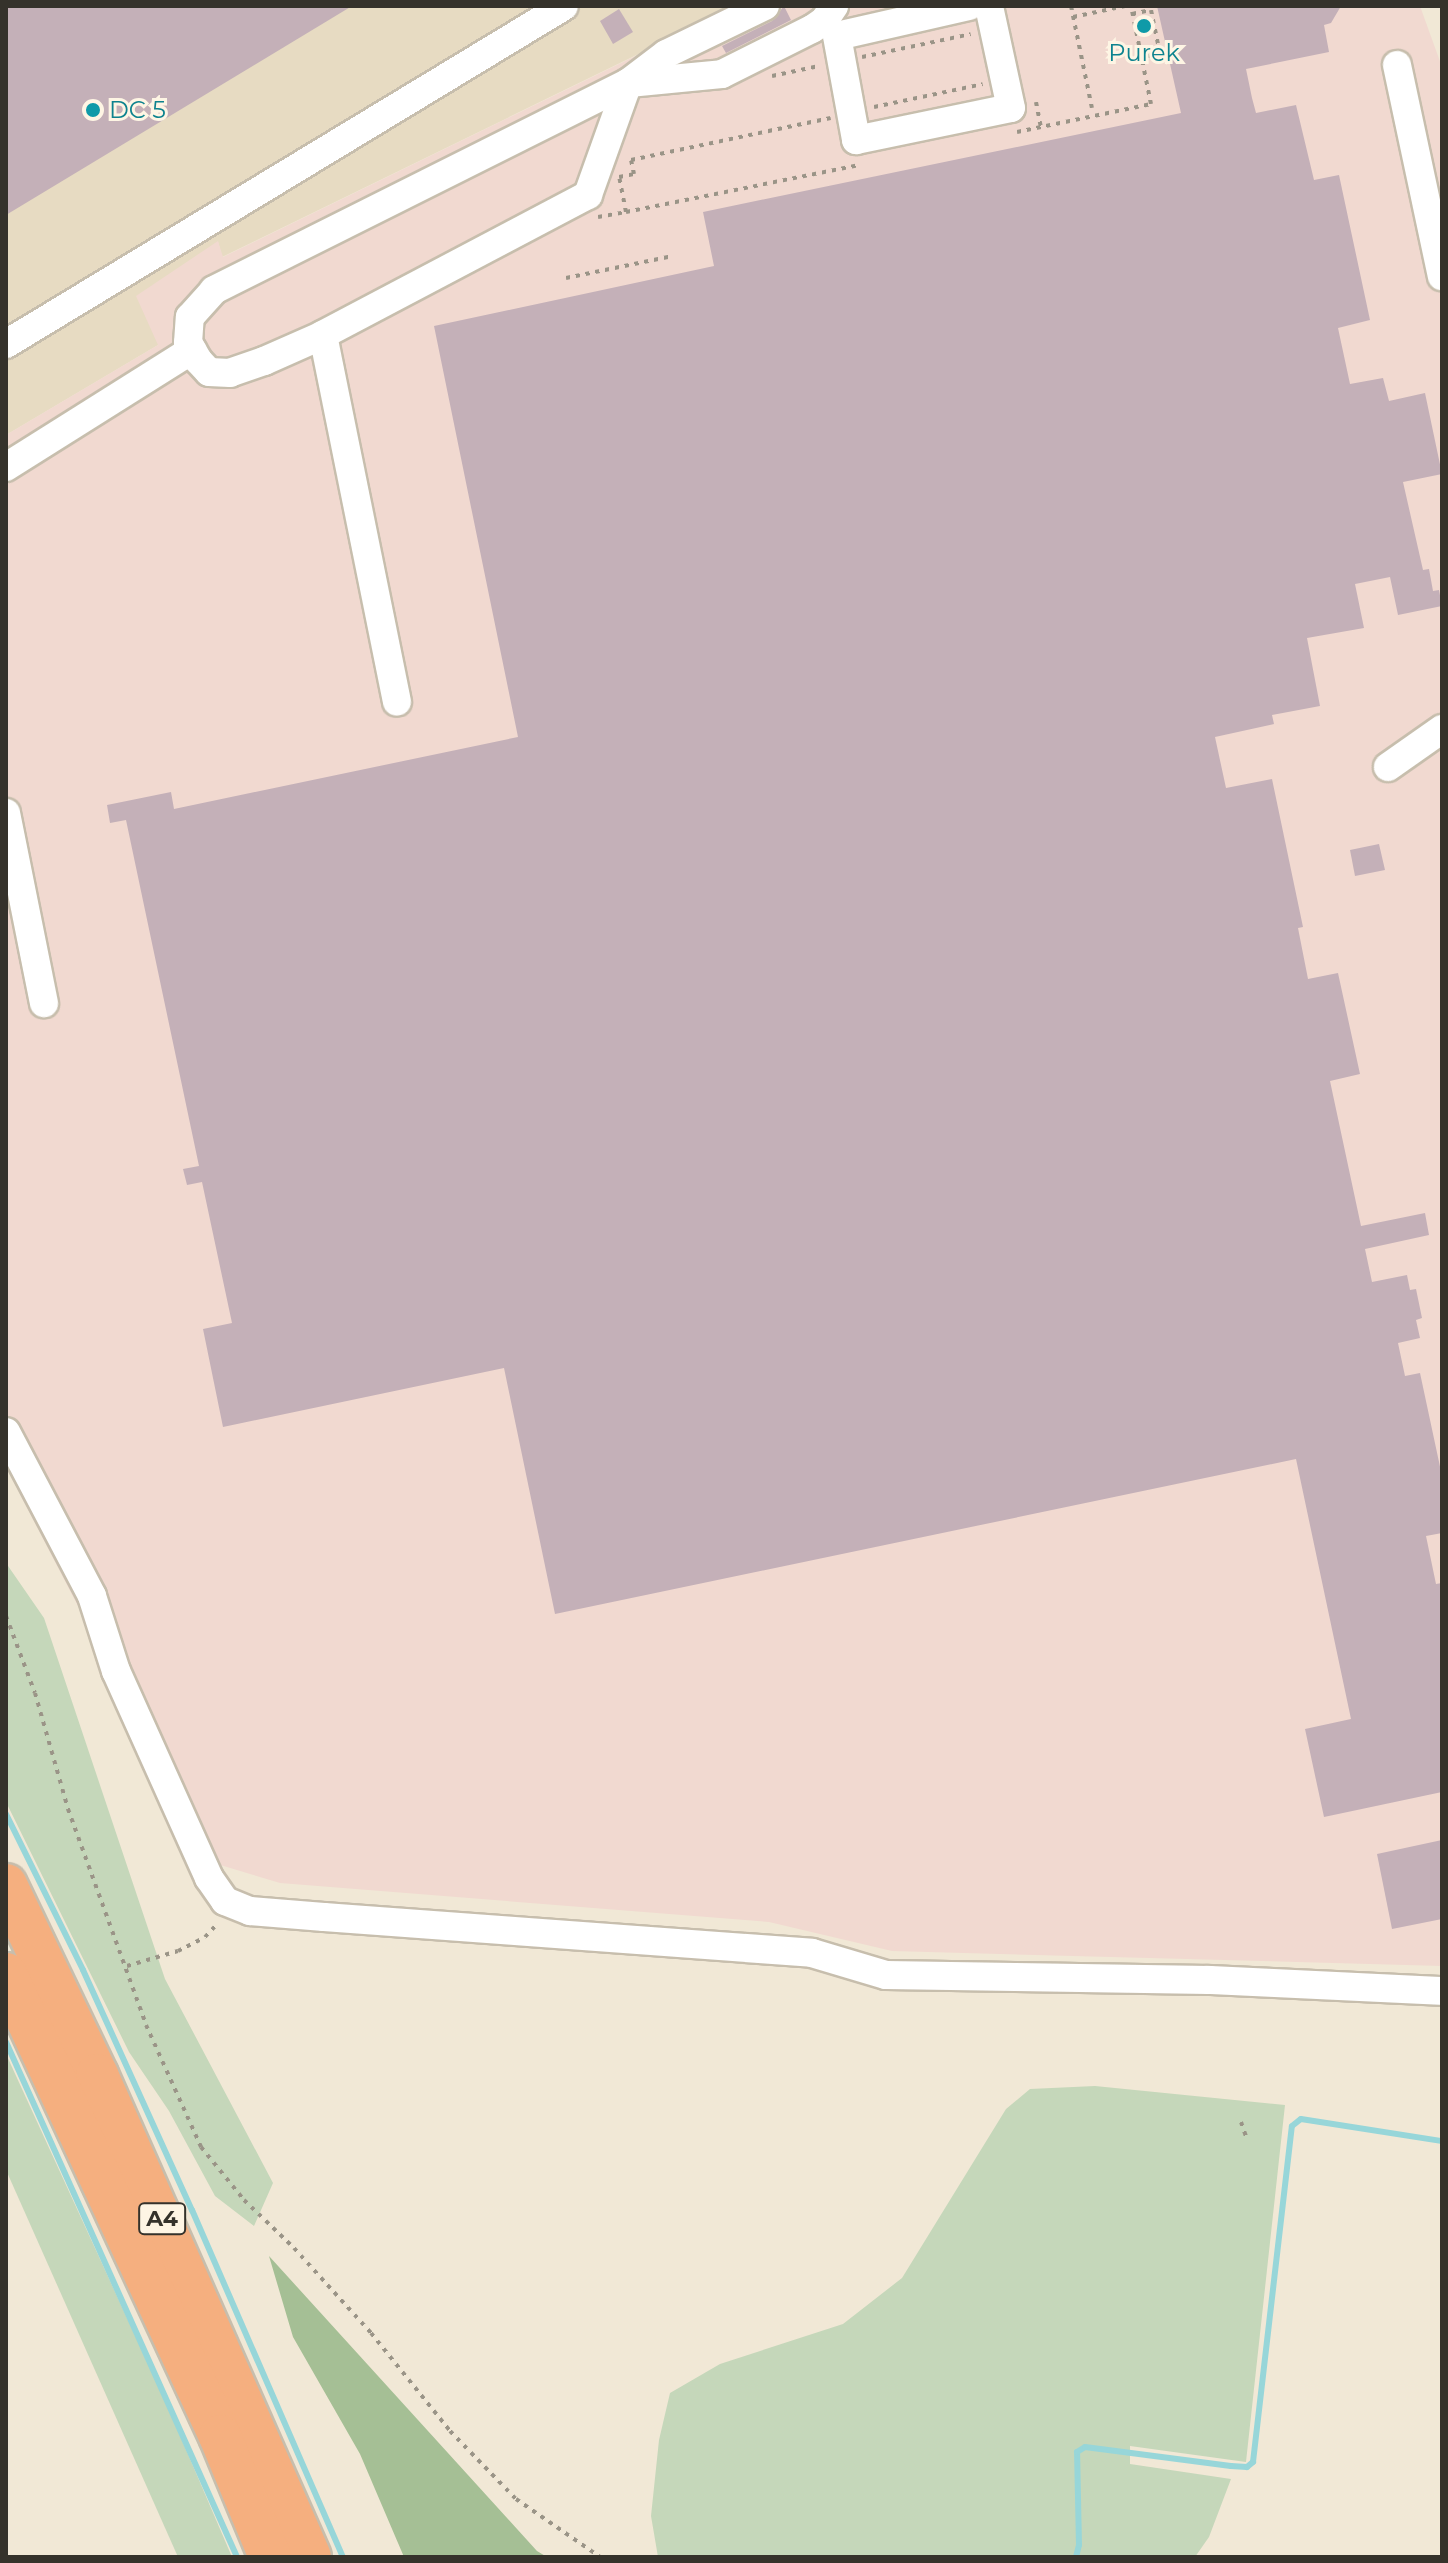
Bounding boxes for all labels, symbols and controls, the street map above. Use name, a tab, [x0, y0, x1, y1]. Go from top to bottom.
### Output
marker: Purek	[1135, 17, 1153, 35]
place label: Purek	[1108, 39, 1180, 67]
place label: DC 5	[109, 96, 166, 124]
marker: DC 5	[84, 101, 102, 119]
road number: A4	[138, 2201, 186, 2237]

